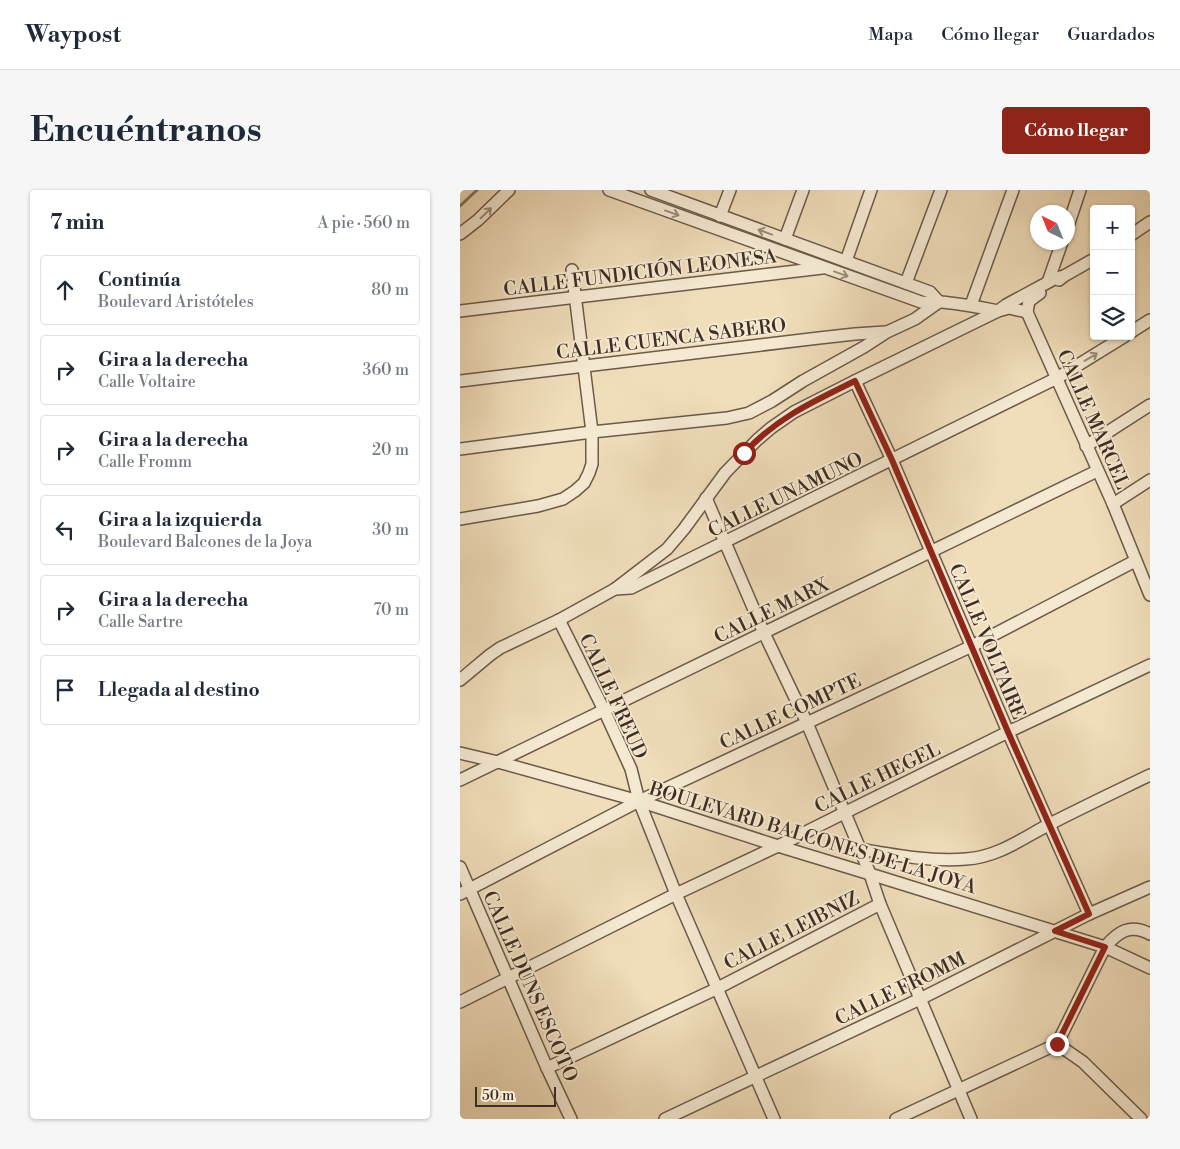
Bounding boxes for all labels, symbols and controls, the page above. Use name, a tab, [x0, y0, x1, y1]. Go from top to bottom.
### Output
text: Waypost	[25, 20, 121, 50]
text: Mapa	[869, 23, 913, 46]
text: Cómo llegar	[941, 23, 1039, 46]
text: Guardados	[1067, 23, 1155, 46]
button: Cómo llegar	[1002, 107, 1150, 154]
text: Encuéntranos	[30, 109, 262, 152]
north arrow	[1030, 205, 1075, 250]
map controls	[1090, 205, 1135, 340]
button: +	[1090, 205, 1135, 250]
one-way arrow	[479, 207, 492, 219]
one-way arrow	[664, 209, 679, 218]
text: 7 min	[50, 210, 104, 236]
text: A pie · 560 m	[317, 213, 410, 233]
one-way arrow	[757, 227, 773, 236]
street label: CALLE FUNDICIÓN LEONESA	[502, 243, 779, 302]
button: −	[1090, 250, 1135, 295]
text: Continúa	[98, 268, 181, 292]
one-way arrow	[833, 270, 848, 279]
icon: ahead	[51, 276, 79, 304]
text: 80 m	[371, 280, 409, 300]
text: Boulevard Aristóteles	[98, 292, 254, 312]
button: layers	[1090, 295, 1135, 340]
street label: CALLE CUENCA SABERO	[555, 313, 788, 365]
street label: CALLE MARCEL	[1052, 346, 1135, 493]
text: Gira a la derecha	[98, 348, 248, 372]
one-way arrow	[1084, 352, 1098, 362]
icon: right	[51, 356, 79, 384]
text: 360 m	[363, 360, 409, 380]
text: Calle Voltaire	[98, 372, 196, 392]
text: Gira a la derecha	[98, 428, 248, 452]
icon: right	[51, 436, 79, 464]
text: 20 m	[372, 440, 409, 460]
route start	[733, 442, 756, 465]
street label: CALLE UNAMUNO	[704, 447, 867, 543]
text: Calle Fromm	[98, 452, 192, 472]
text: Gira a la izquierda	[98, 508, 262, 532]
icon: left	[51, 516, 79, 544]
text: 30 m	[372, 520, 409, 540]
text: Boulevard Balcones de la Joya	[98, 532, 312, 552]
street label: CALLE VOLTAIRE	[943, 560, 1031, 723]
street label: CALLE MARX	[710, 572, 834, 649]
text: Gira a la derecha	[98, 588, 248, 612]
icon: right	[51, 596, 79, 624]
text: 70 m	[373, 600, 409, 620]
text: Calle Sartre	[98, 612, 183, 632]
street label: CALLE FREUD	[574, 630, 653, 763]
street label: CALLE COMPTE	[716, 669, 865, 755]
icon: arrive	[51, 676, 79, 704]
text: Llegada al destino	[98, 678, 260, 702]
street label: CALLE HEGEL	[811, 737, 944, 819]
street label: BOULEVARD BALCONES DE LA JOYA	[645, 776, 980, 900]
street label: CALLE LEIBNIZ	[720, 886, 863, 975]
street label: CALLE DUNS ESCOTO	[477, 887, 583, 1086]
street label: CALLE FROMM	[831, 947, 970, 1031]
route end	[1046, 1033, 1069, 1056]
scale bar	[475, 1084, 556, 1107]
text: 50 m	[482, 1087, 514, 1105]

